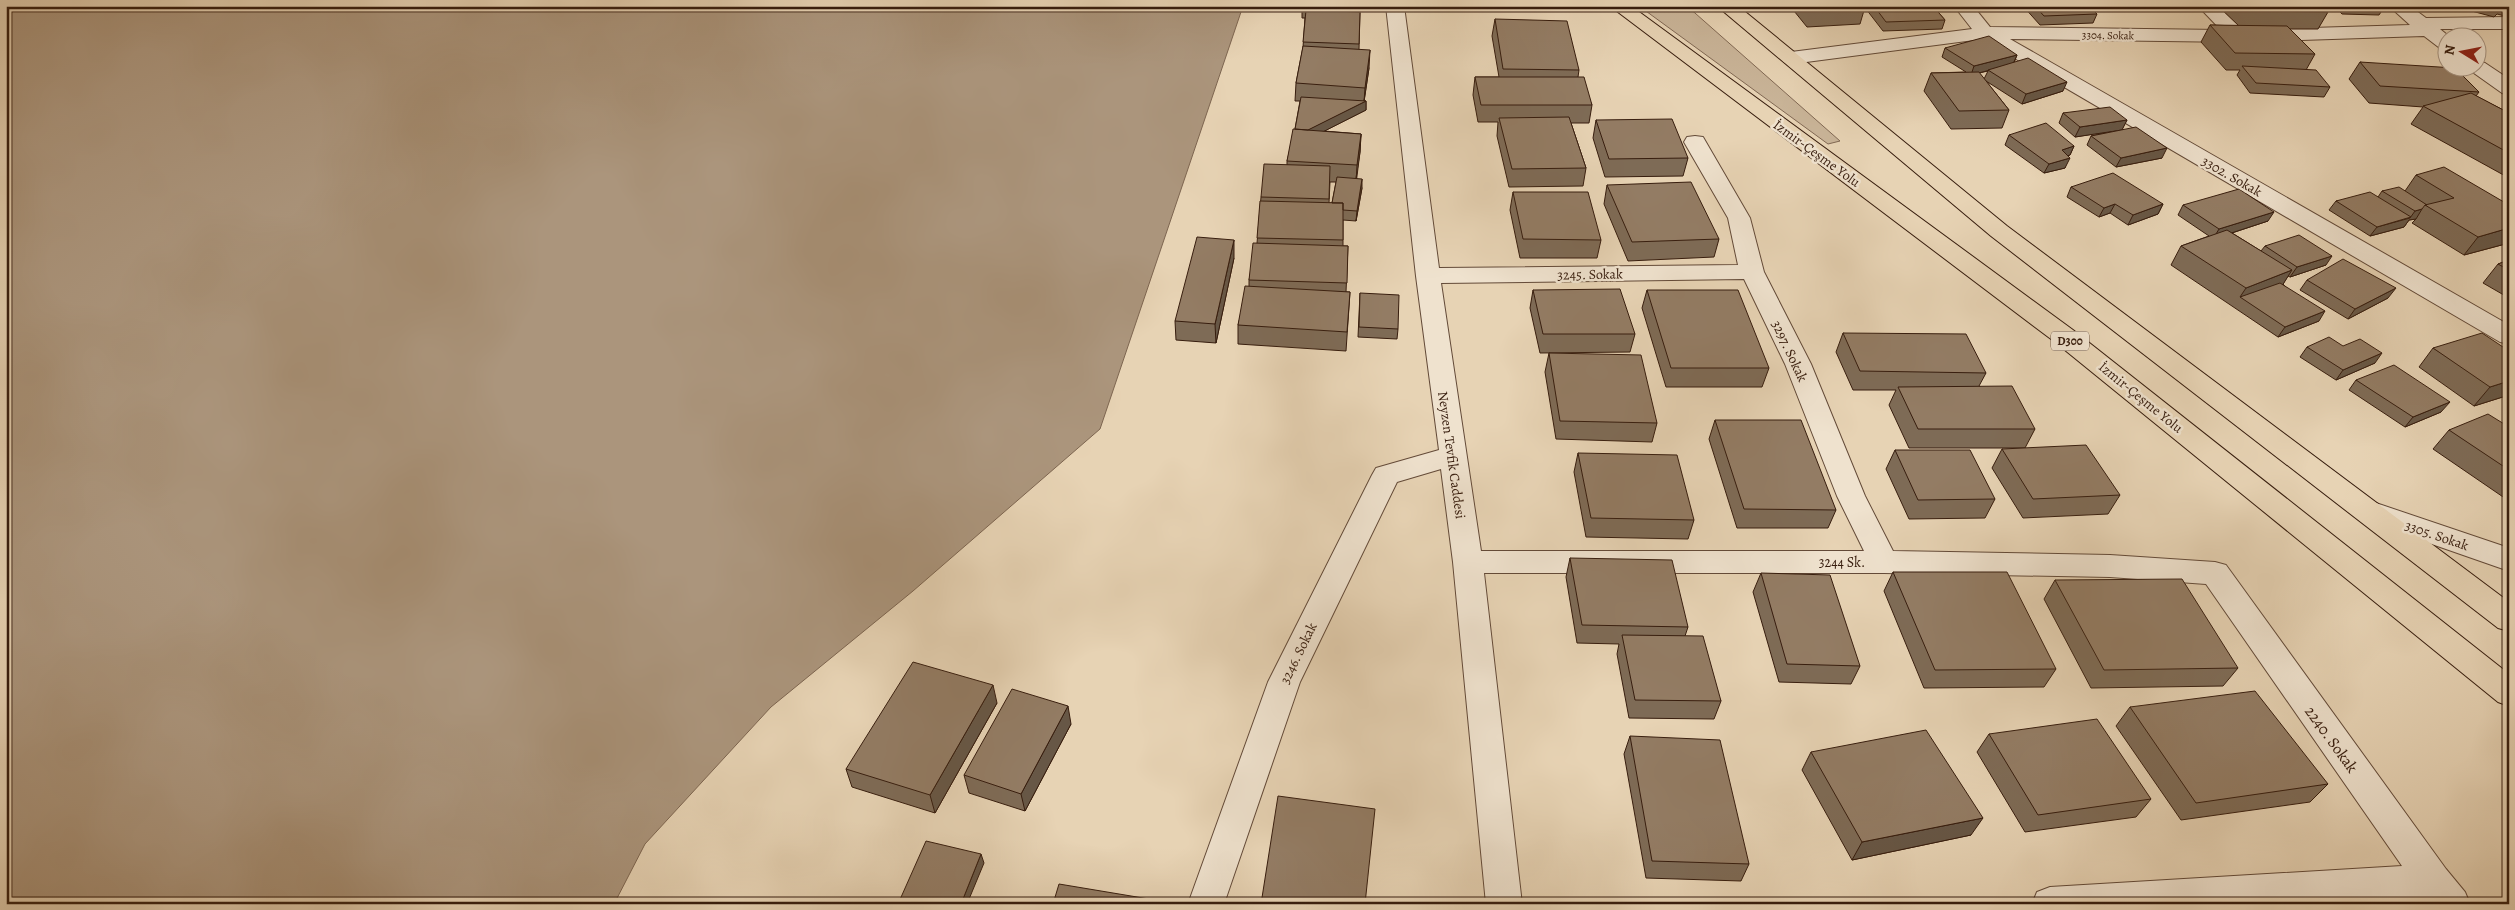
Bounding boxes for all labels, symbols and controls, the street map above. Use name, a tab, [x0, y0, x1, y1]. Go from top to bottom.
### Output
street label: 3304. Sokak	[2082, 28, 2135, 43]
north arrow	[2438, 28, 2488, 78]
text: N	[2439, 43, 2460, 57]
street label: İzmir-Çeşme Yolu	[1769, 115, 1864, 192]
street label: 3302. Sokak	[2198, 152, 2265, 201]
street label: 3245. Sokak	[1557, 264, 1623, 285]
street label: 3297. Sokak	[1767, 317, 1812, 385]
road number: D300	[2051, 332, 2089, 351]
street label: İzmir-Çeşme Yolu	[2094, 357, 2187, 438]
street label: Neyzen Tevfik Caddesi	[1433, 390, 1470, 520]
street label: 3305. Sokak	[2402, 516, 2471, 555]
street label: 3244 Sk.	[1819, 553, 1865, 572]
street label: 3246. Sokak	[1275, 619, 1322, 687]
street label: 2240. Sokak	[2299, 702, 2363, 778]

